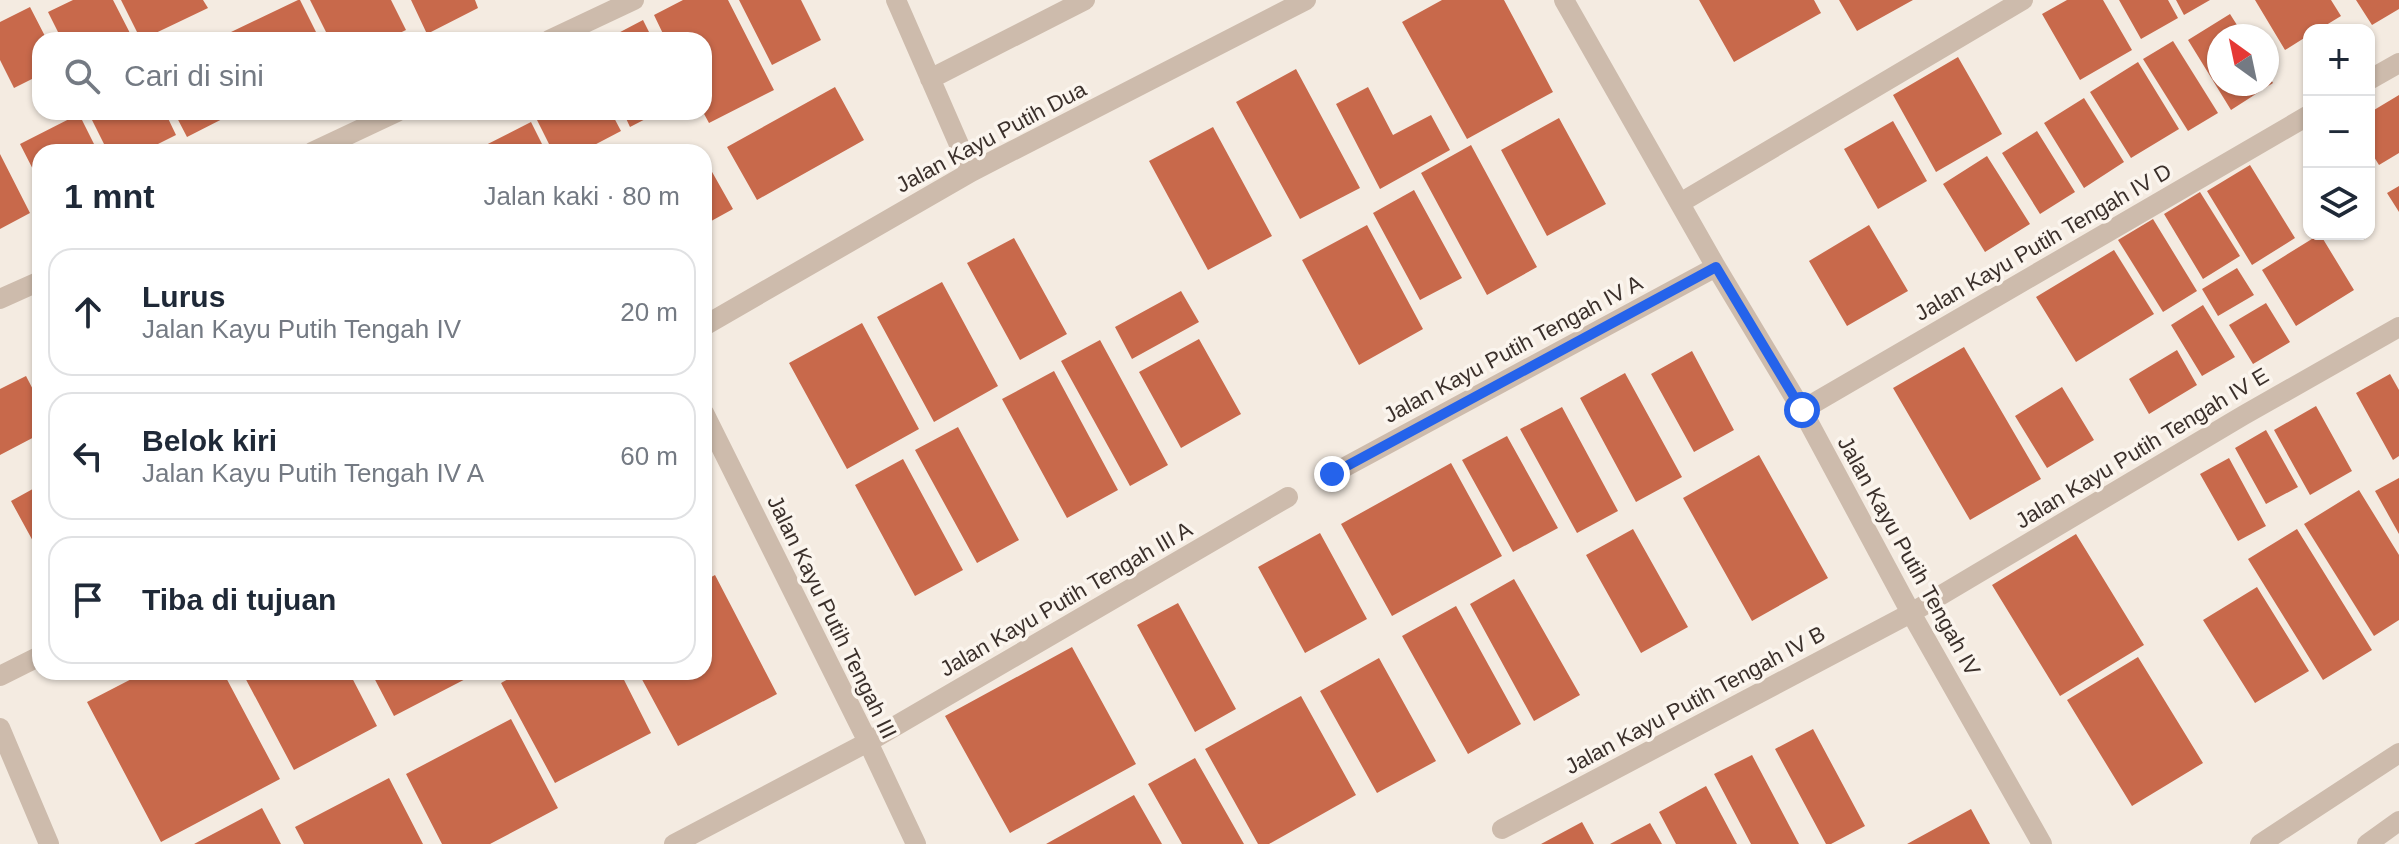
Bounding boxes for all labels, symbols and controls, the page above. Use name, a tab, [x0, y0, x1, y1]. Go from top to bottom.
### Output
north arrow	[2207, 24, 2279, 96]
map controls	[2303, 24, 2375, 240]
button: +	[2303, 24, 2375, 96]
search box	[32, 32, 712, 120]
icon: search	[60, 54, 104, 98]
text: Cari di sini	[124, 59, 264, 92]
street label: Jalan Kayu Putih Dua	[892, 76, 1091, 198]
button: −	[2303, 96, 2375, 168]
street label: Jalan Kayu Putih Tengah IV D	[1910, 158, 2176, 326]
button: layers	[2303, 168, 2375, 240]
text: 1 mnt	[64, 177, 155, 215]
text: Jalan kaki · 80 m	[483, 181, 680, 211]
street label: Jalan Kayu Putih Tengah IV A	[1379, 270, 1647, 428]
text: Lurus	[142, 280, 225, 313]
icon: ahead	[66, 290, 110, 334]
text: 20 m	[620, 297, 678, 327]
text: Jalan Kayu Putih Tengah IV	[142, 314, 461, 344]
street label: Jalan Kayu Putih Tengah IV E	[2011, 362, 2273, 534]
route start	[1784, 392, 1820, 428]
text: Belok kiri	[142, 424, 277, 457]
street label: Jalan Kayu Putih Tengah IV	[1833, 432, 1986, 680]
icon: left	[66, 434, 110, 478]
text: 60 m	[620, 441, 678, 471]
route end	[1314, 456, 1350, 492]
text: Jalan Kayu Putih Tengah IV A	[142, 458, 484, 488]
street label: Jalan Kayu Putih Tengah III	[762, 491, 902, 743]
street label: Jalan Kayu Putih Tengah III A	[935, 516, 1197, 682]
icon: arrive	[66, 578, 110, 622]
text: Tiba di tujuan	[142, 583, 336, 616]
street label: Jalan Kayu Putih Tengah IV B	[1561, 621, 1829, 779]

